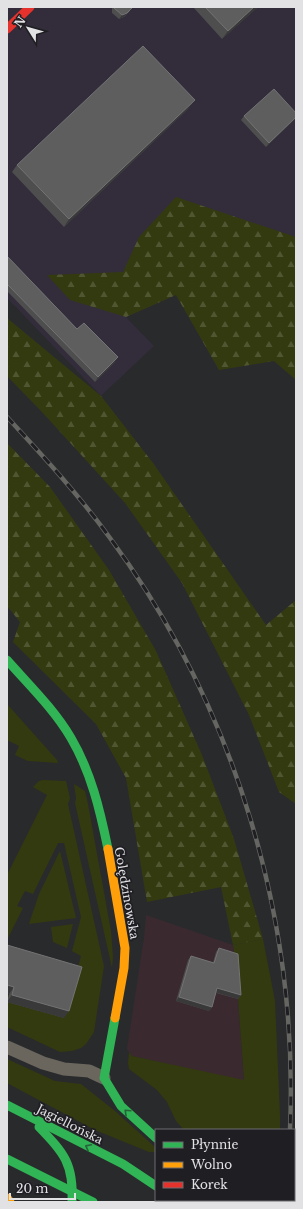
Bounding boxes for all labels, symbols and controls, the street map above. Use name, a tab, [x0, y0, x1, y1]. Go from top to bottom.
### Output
north arrow	[8, 8, 48, 48]
text: N	[11, 13, 29, 30]
street label: Golędzinowska	[112, 846, 143, 941]
street label: Jagiellońska	[32, 1100, 106, 1147]
one-way arrow	[124, 1109, 132, 1116]
legend	[155, 1129, 295, 1201]
text: Płynnie	[191, 1137, 238, 1152]
one-way arrow	[85, 1144, 92, 1151]
text: Wolno	[190, 1157, 232, 1172]
scale bar	[10, 1175, 75, 1201]
text: Korek	[191, 1177, 228, 1192]
text: 20 m	[16, 1181, 48, 1196]

